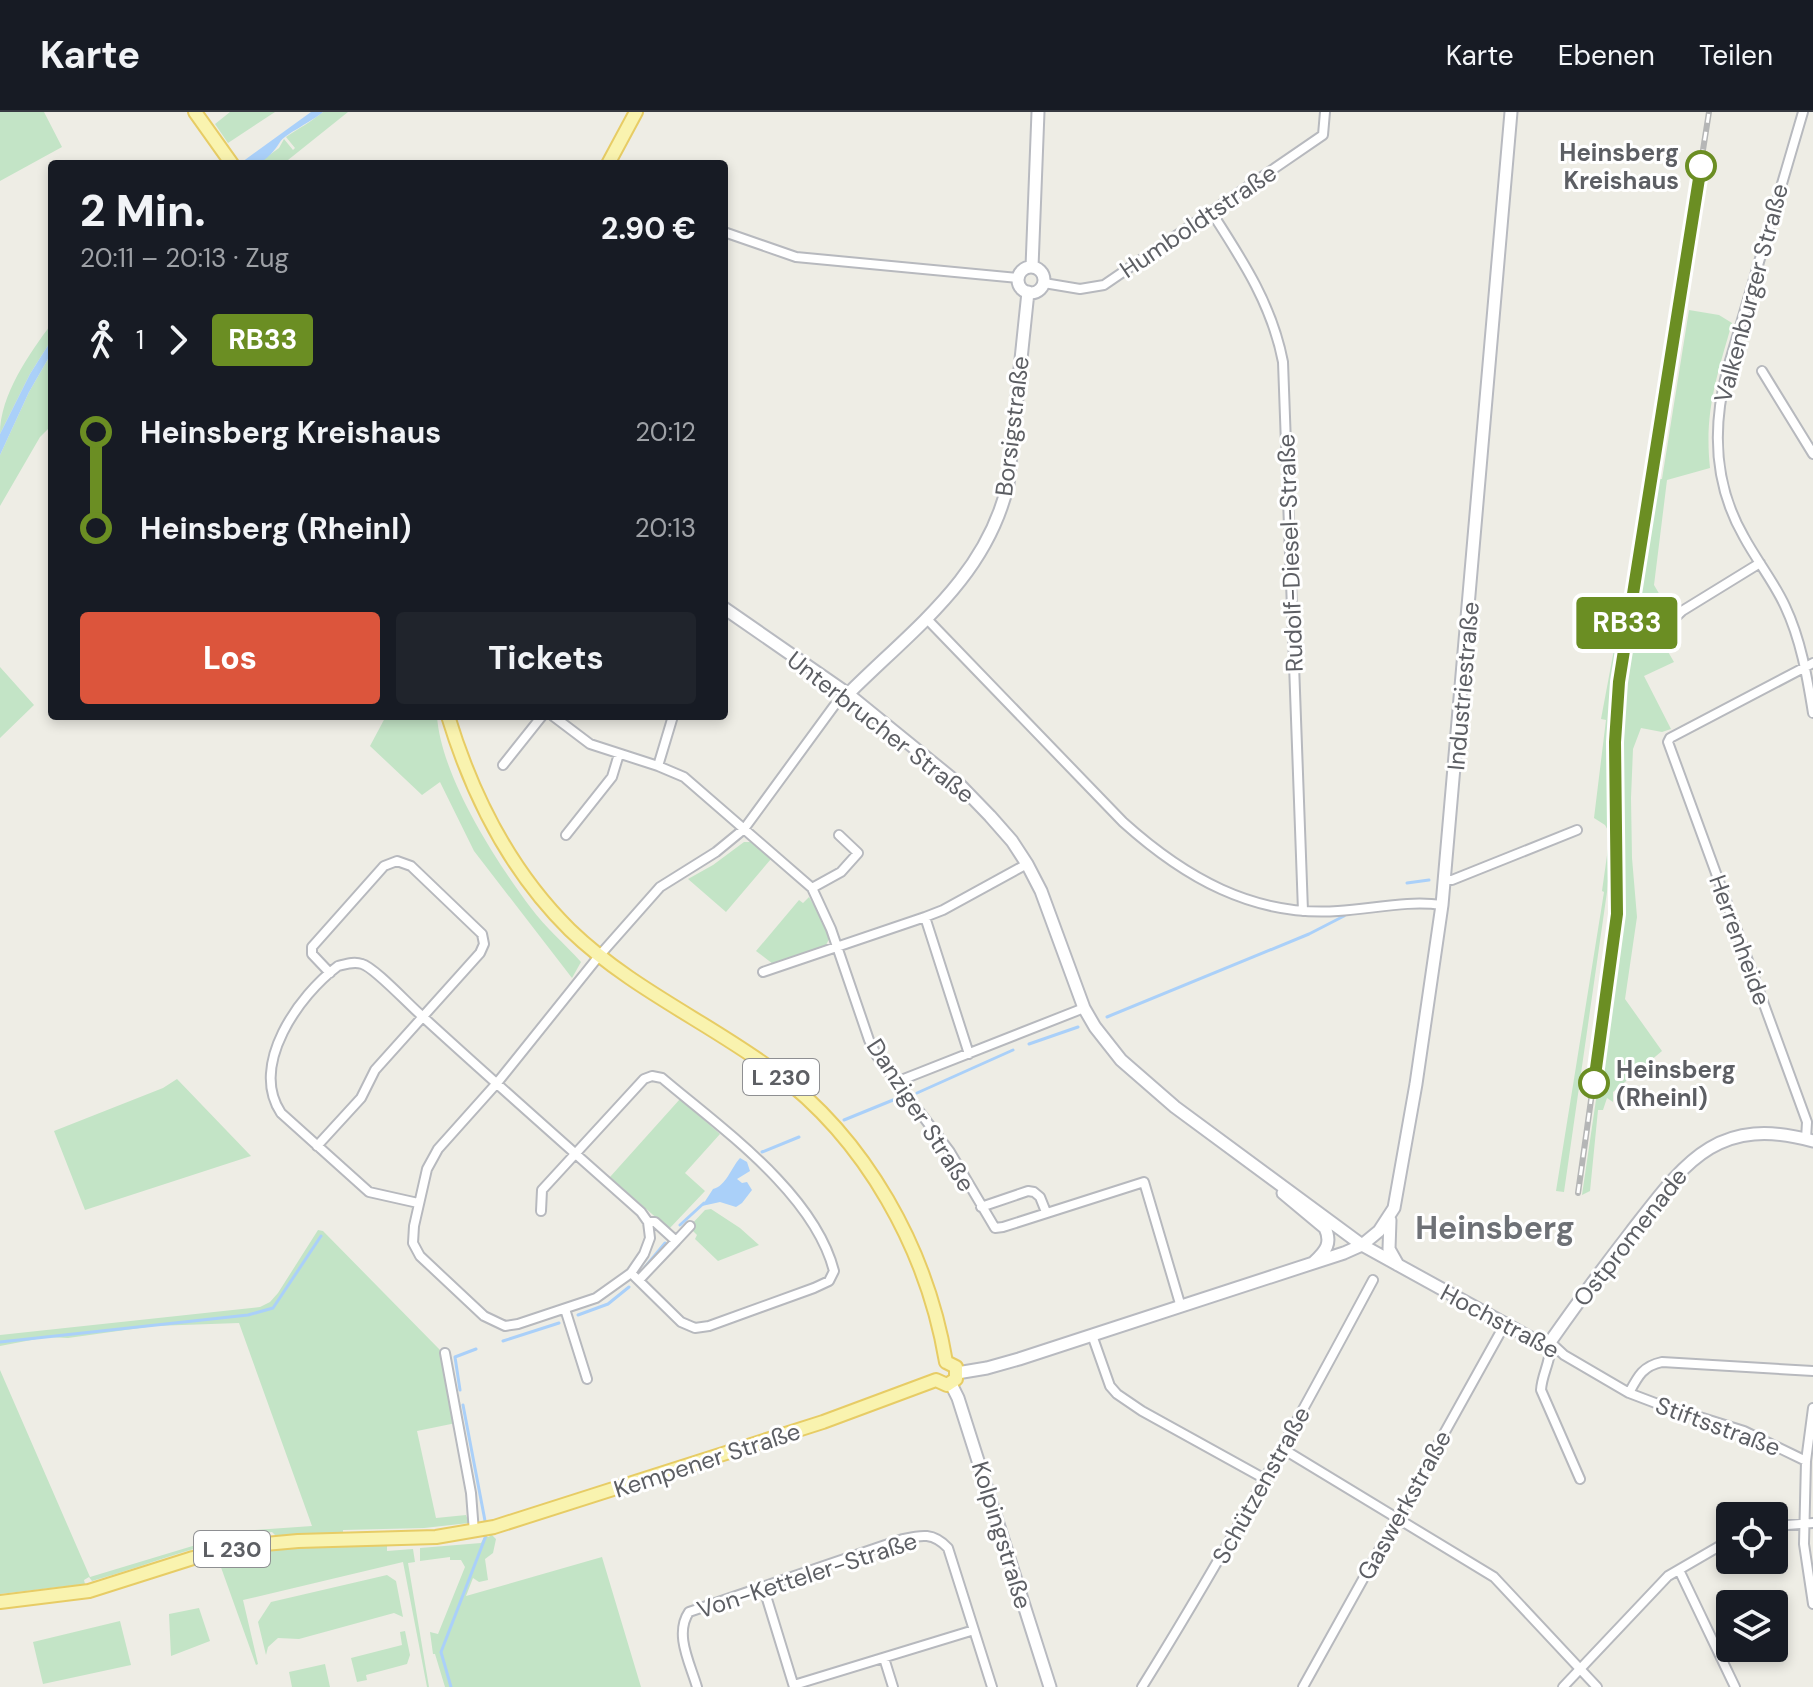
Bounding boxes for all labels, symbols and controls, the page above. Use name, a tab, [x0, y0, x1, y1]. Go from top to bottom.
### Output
text: Karte	[40, 30, 140, 80]
text: Karte	[1446, 37, 1514, 74]
text: Ebenen	[1558, 37, 1655, 74]
text: Teilen	[1699, 37, 1773, 74]
place label: Heinsberg Kreishaus	[1559, 137, 1679, 196]
marker: Heinsberg Kreishaus	[1686, 151, 1716, 181]
street label: Humboldtstraße	[1114, 157, 1282, 285]
street label: Valkenburger Straße	[1707, 180, 1795, 406]
text: 2 Min.	[80, 182, 206, 240]
text: 2.90 €	[601, 209, 696, 248]
text: 20:11 – 20:13 · Zug	[80, 241, 289, 275]
icon: walk	[80, 318, 124, 362]
icon: forward	[156, 318, 200, 362]
text: RB33	[228, 321, 297, 358]
text: 1	[136, 323, 144, 357]
street label: Borsigstraße	[988, 354, 1036, 498]
text: Heinsberg Kreishaus	[140, 413, 441, 452]
text: 20:12	[635, 415, 696, 449]
street label: Rudolf-Diesel-Straße	[1270, 433, 1310, 673]
text: Heinsberg (Rheinl)	[140, 509, 411, 548]
text: 20:13	[635, 511, 696, 545]
line badge: RB33	[1571, 597, 1683, 649]
street label: Industriestraße	[1440, 600, 1486, 772]
text: RB33	[1592, 604, 1662, 641]
button: Los	[80, 612, 380, 704]
button: Tickets	[396, 612, 696, 704]
street label: Unterbrucher Straße	[781, 644, 981, 810]
street label: Herrenheide	[1702, 871, 1778, 1009]
street label: Danziger Straße	[860, 1033, 982, 1197]
place label: Heinsberg (Rheinl)	[1616, 1054, 1736, 1113]
road number: L 230	[743, 1059, 819, 1095]
marker: Heinsberg (Rheinl)	[1579, 1068, 1609, 1098]
street label: Ostpromenade	[1566, 1161, 1694, 1313]
district label: Heinsberg	[1415, 1207, 1575, 1249]
street label: Hochstraße	[1435, 1277, 1565, 1365]
street label: Stiftsstraße	[1651, 1389, 1785, 1463]
street label: Schützenstraße	[1205, 1401, 1317, 1569]
street label: Kempener Straße	[610, 1415, 804, 1505]
street label: Gaswerkstraße	[1350, 1425, 1458, 1585]
street label: Kolpingstraße	[965, 1457, 1039, 1613]
map controls	[1716, 1502, 1788, 1662]
button: locate	[1716, 1502, 1788, 1574]
street label: Von-Ketteler-Straße	[693, 1525, 921, 1625]
road number: L 230	[194, 1531, 270, 1567]
button: layers	[1716, 1590, 1788, 1662]

